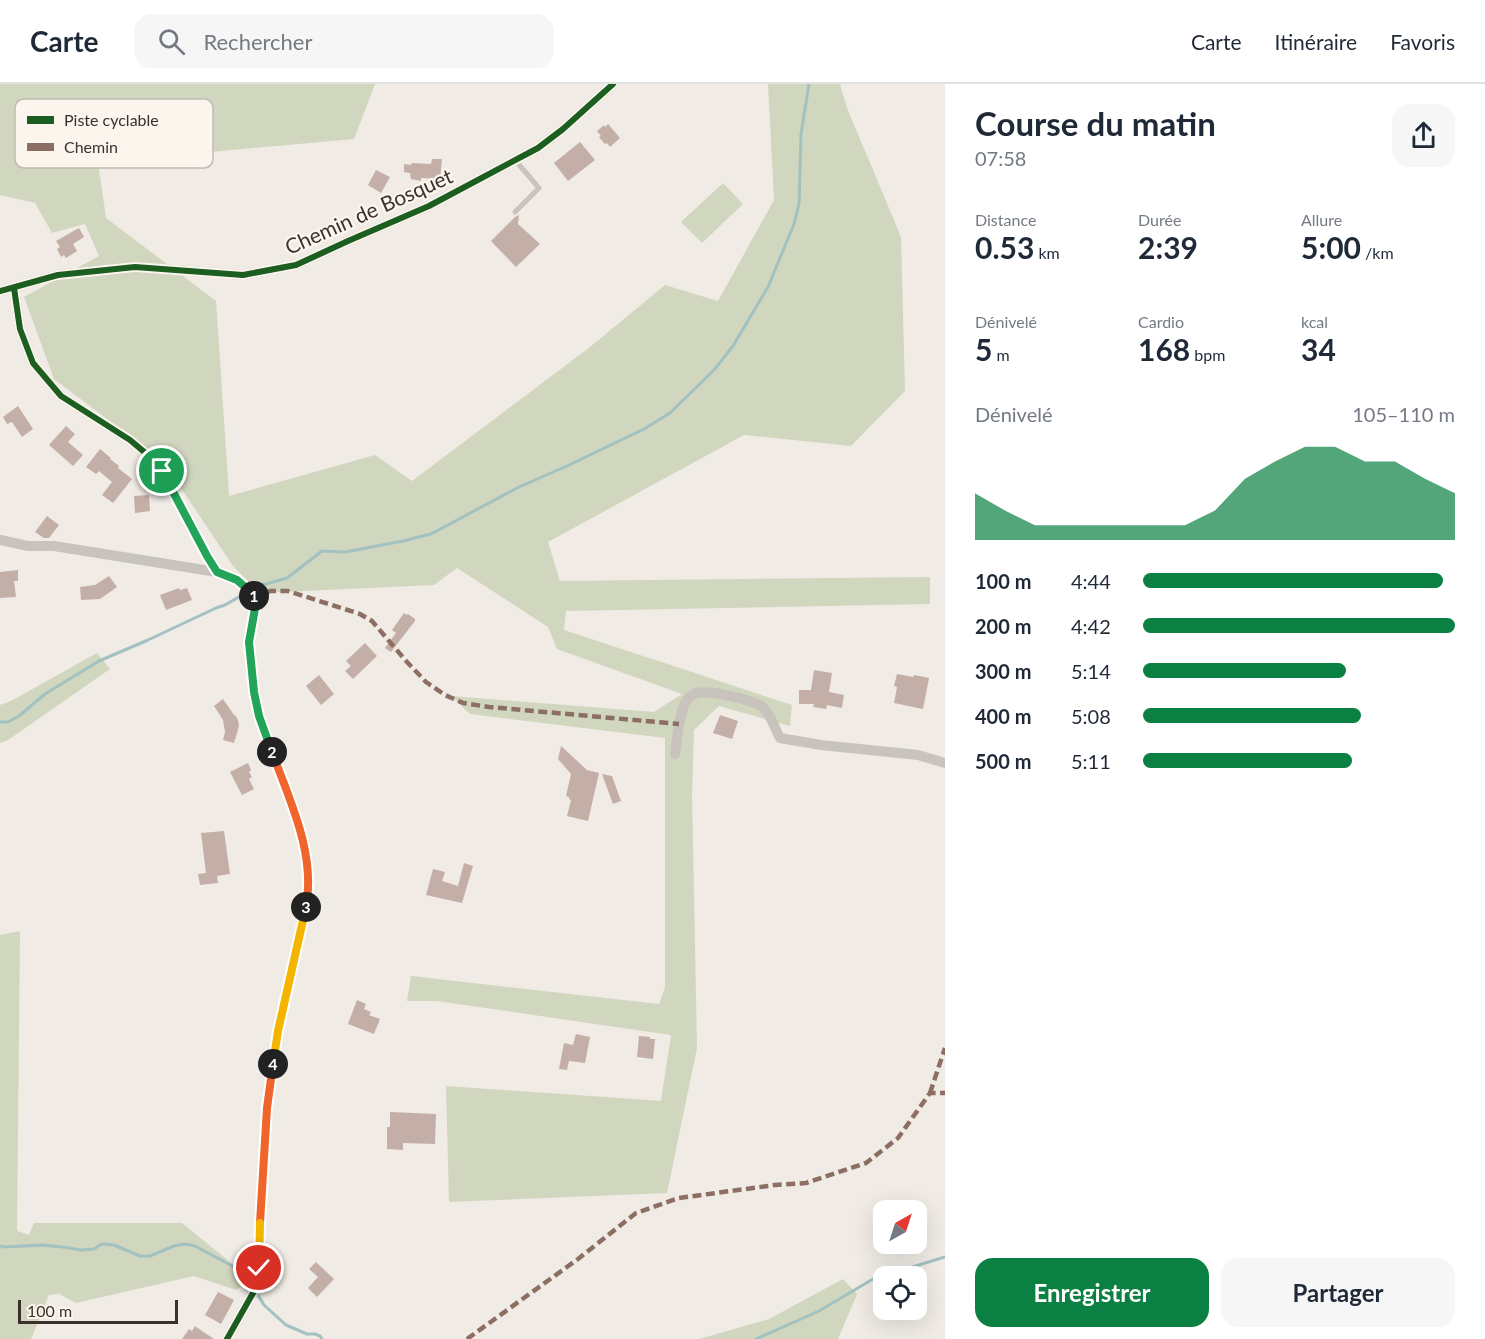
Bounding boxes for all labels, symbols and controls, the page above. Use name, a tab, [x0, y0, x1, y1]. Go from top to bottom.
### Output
search box	[134, 14, 554, 68]
text: Carte	[30, 24, 98, 58]
icon: search	[155, 25, 188, 58]
text: Rechercher	[203, 28, 312, 55]
text: Carte	[1191, 29, 1242, 54]
text: Itinéraire	[1275, 29, 1357, 54]
text: Favoris	[1390, 29, 1455, 54]
legend	[15, 99, 213, 168]
text: Course du matin	[975, 103, 1216, 143]
button: share	[1392, 104, 1455, 167]
text: Piste cyclable	[64, 110, 159, 129]
text: Chemin	[64, 137, 118, 156]
text: 07:58	[975, 146, 1026, 170]
street label: Chemin de Bosquet	[281, 162, 457, 259]
text: Distance	[975, 210, 1036, 229]
text: Durée	[1138, 210, 1181, 229]
text: Allure	[1301, 210, 1342, 229]
text: 0.53	[975, 229, 1034, 265]
text: 2:39	[1138, 229, 1198, 265]
text: 5:00	[1301, 229, 1361, 265]
text: km	[1034, 243, 1060, 262]
text: /km	[1361, 243, 1394, 262]
text: Dénivelé	[975, 312, 1037, 331]
text: Cardio	[1138, 312, 1184, 331]
text: kcal	[1301, 312, 1328, 331]
text: 5	[975, 331, 992, 367]
text: 168	[1138, 331, 1190, 367]
text: 34	[1301, 331, 1336, 367]
text: m	[992, 345, 1010, 364]
text: bpm	[1190, 345, 1225, 364]
text: Dénivelé	[975, 402, 1052, 426]
text: 105–110 m	[1352, 402, 1455, 426]
pin	[136, 445, 187, 496]
icon: arrive	[145, 454, 178, 487]
text: 100 m	[975, 569, 1031, 593]
text: 4:44	[1071, 569, 1111, 593]
pin: 1	[239, 581, 269, 611]
text: 1	[249, 586, 259, 605]
text: 200 m	[975, 614, 1031, 638]
text: 4:42	[1071, 614, 1111, 638]
text: 300 m	[975, 659, 1031, 683]
text: 5:14	[1071, 659, 1111, 683]
text: 400 m	[975, 704, 1031, 728]
text: 5:08	[1071, 704, 1111, 728]
pin: 2	[257, 737, 287, 767]
text: 2	[267, 742, 277, 761]
text: 500 m	[975, 749, 1031, 773]
text: 5:11	[1071, 749, 1111, 773]
pin: 3	[291, 892, 321, 922]
text: 3	[301, 897, 311, 916]
pin: 4	[258, 1049, 288, 1079]
text: 4	[268, 1054, 278, 1073]
north arrow	[873, 1200, 927, 1254]
map controls	[873, 1200, 927, 1320]
pin	[233, 1242, 284, 1293]
icon: check	[242, 1251, 275, 1284]
button: Enregistrer	[975, 1258, 1209, 1327]
button: Partager	[1221, 1258, 1455, 1327]
button: locate	[873, 1266, 927, 1320]
scale bar	[18, 1297, 178, 1324]
text: 100 m	[27, 1301, 72, 1320]

